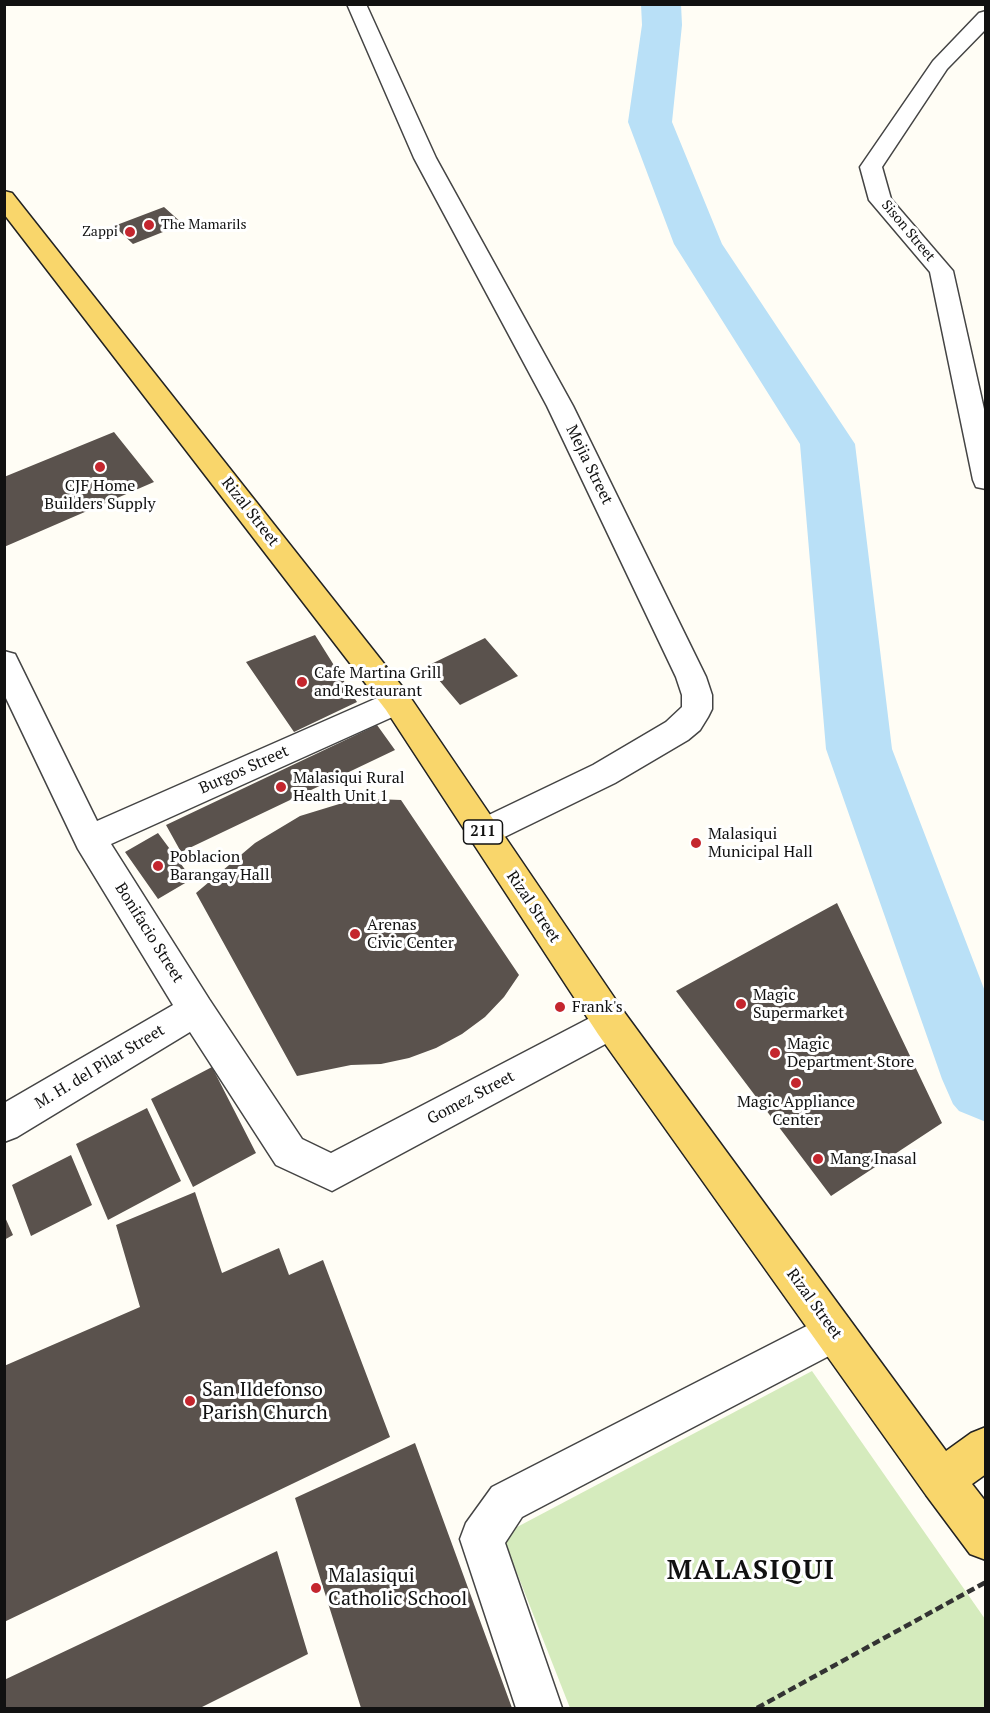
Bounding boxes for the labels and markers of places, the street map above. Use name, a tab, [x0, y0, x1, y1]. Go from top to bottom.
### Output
place label: The Mamarils	[161, 217, 247, 233]
marker: The Mamarils	[142, 218, 156, 232]
place label: Zappi	[82, 224, 118, 240]
marker: Zappi	[123, 225, 137, 239]
marker: CJF Home Builders Supply	[93, 460, 107, 474]
place label: CJF Home Builders Supply	[44, 476, 156, 514]
place label: Cafe Martina Grill and Restaurant	[314, 663, 441, 701]
marker: Cafe Martina Grill and Restaurant	[295, 675, 309, 689]
place label: Malasiqui Rural Health Unit 1	[293, 768, 405, 806]
marker: Malasiqui Rural Health Unit 1	[274, 780, 288, 794]
place label: Malasiqui Municipal Hall	[708, 824, 813, 862]
marker: Malasiqui Municipal Hall	[689, 836, 703, 850]
place label: Poblacion Barangay Hall	[170, 847, 269, 885]
marker: Poblacion Barangay Hall	[151, 859, 165, 873]
place label: Arenas Civic Center	[367, 915, 454, 953]
marker: Arenas Civic Center	[348, 927, 362, 941]
place label: Magic Supermarket	[753, 985, 844, 1023]
place label: Frank's	[572, 997, 623, 1017]
marker: Magic Supermarket	[734, 997, 748, 1011]
marker: Frank's	[553, 1000, 567, 1014]
place label: Magic Department Store	[787, 1034, 914, 1072]
marker: Magic Department Store	[768, 1046, 782, 1060]
marker: Magic Appliance Center	[789, 1076, 803, 1090]
place label: Magic Appliance Center	[737, 1092, 855, 1130]
place label: Mang Inasal	[830, 1149, 917, 1169]
marker: Mang Inasal	[811, 1152, 825, 1166]
place label: San Ildefonso Parish Church	[202, 1378, 328, 1425]
marker: San Ildefonso Parish Church	[183, 1394, 197, 1408]
place label: Malasiqui Catholic School	[328, 1564, 467, 1611]
marker: Malasiqui Catholic School	[309, 1581, 323, 1595]

